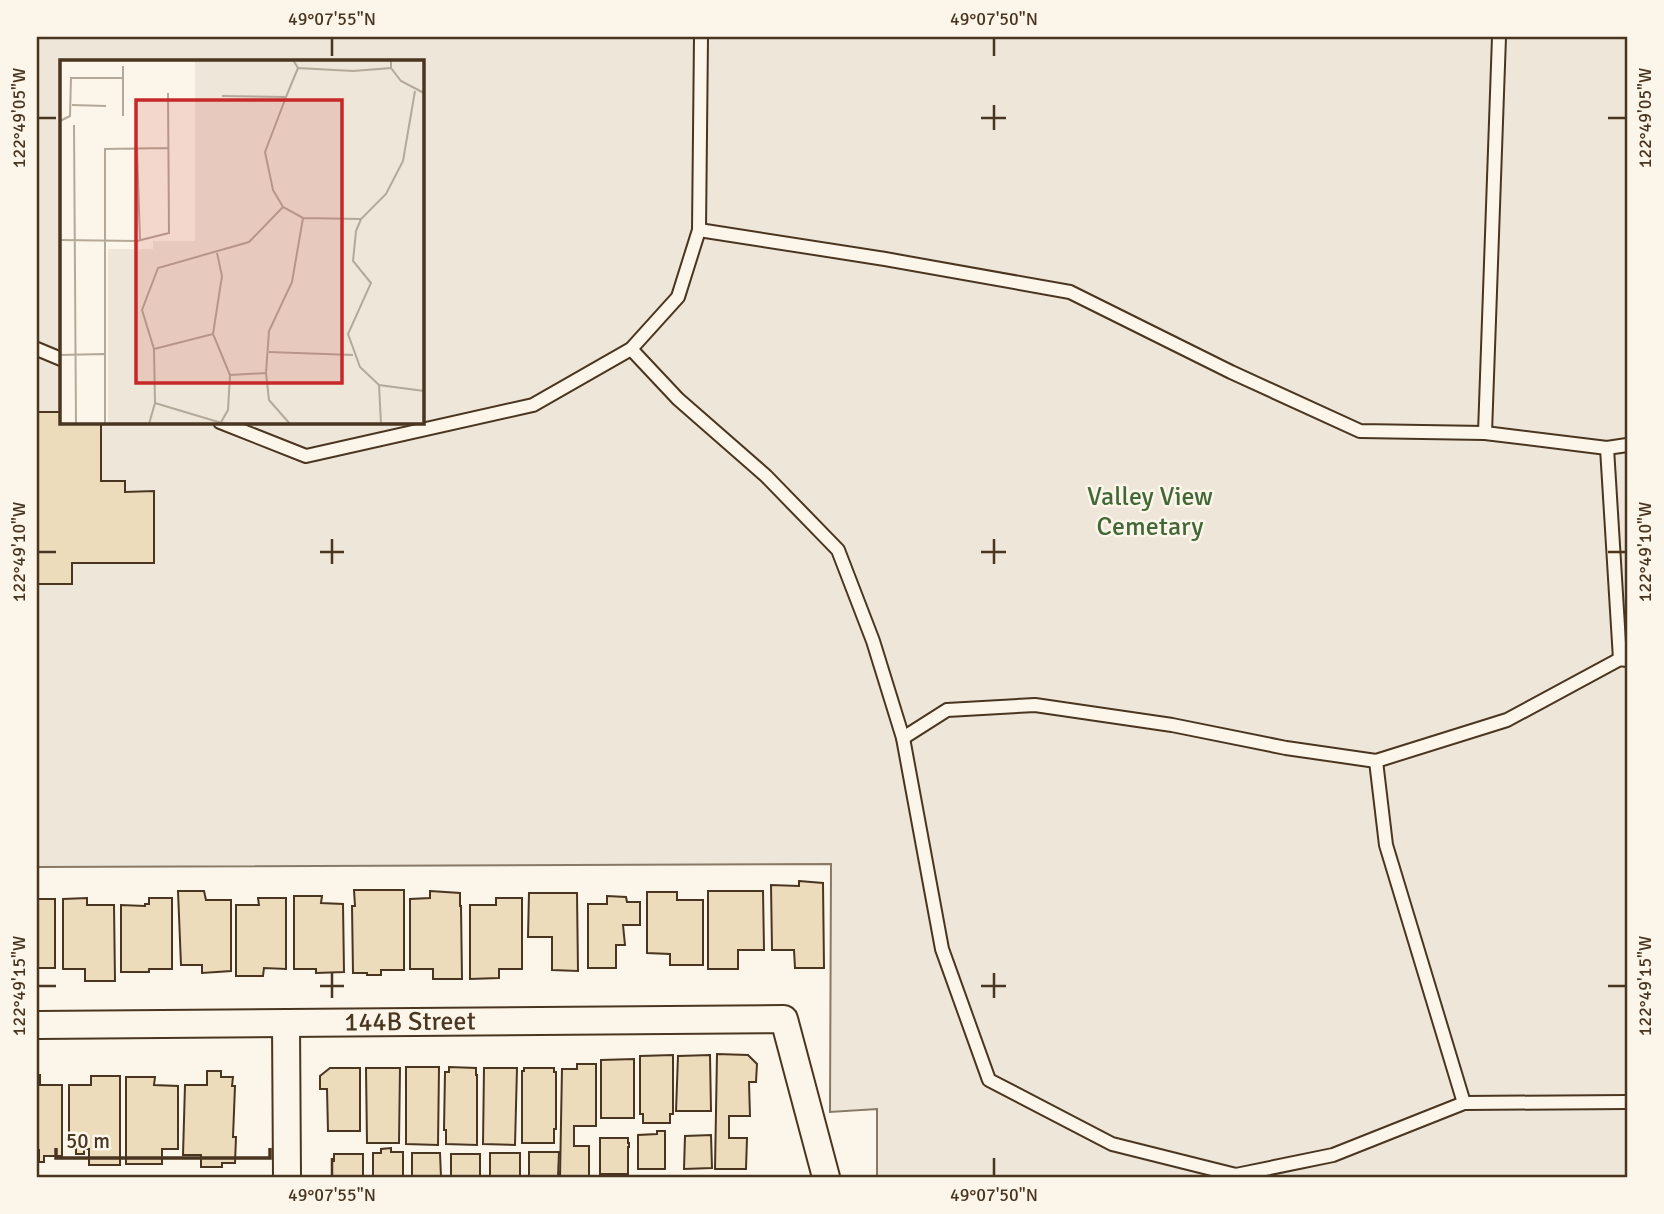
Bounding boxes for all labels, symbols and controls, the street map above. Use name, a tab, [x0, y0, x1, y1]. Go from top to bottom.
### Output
text: 49°07'55"N	[288, 8, 376, 30]
text: 49°07'50"N	[950, 8, 1038, 30]
inset map	[60, 60, 424, 424]
text: 122°49'05"W	[8, 68, 30, 168]
text: 122°49'05"W	[1634, 68, 1656, 168]
park label: Valley View Cemetary	[1087, 481, 1213, 543]
text: 122°49'10"W	[8, 502, 30, 602]
text: 122°49'10"W	[1634, 502, 1656, 602]
text: 122°49'15"W	[8, 936, 30, 1036]
text: 122°49'15"W	[1634, 936, 1656, 1036]
street label: 144B Street	[344, 1005, 476, 1039]
scale bar	[56, 1116, 270, 1160]
text: 50 m	[66, 1128, 110, 1154]
text: 49°07'55"N	[288, 1184, 376, 1206]
text: 49°07'50"N	[950, 1184, 1038, 1206]

